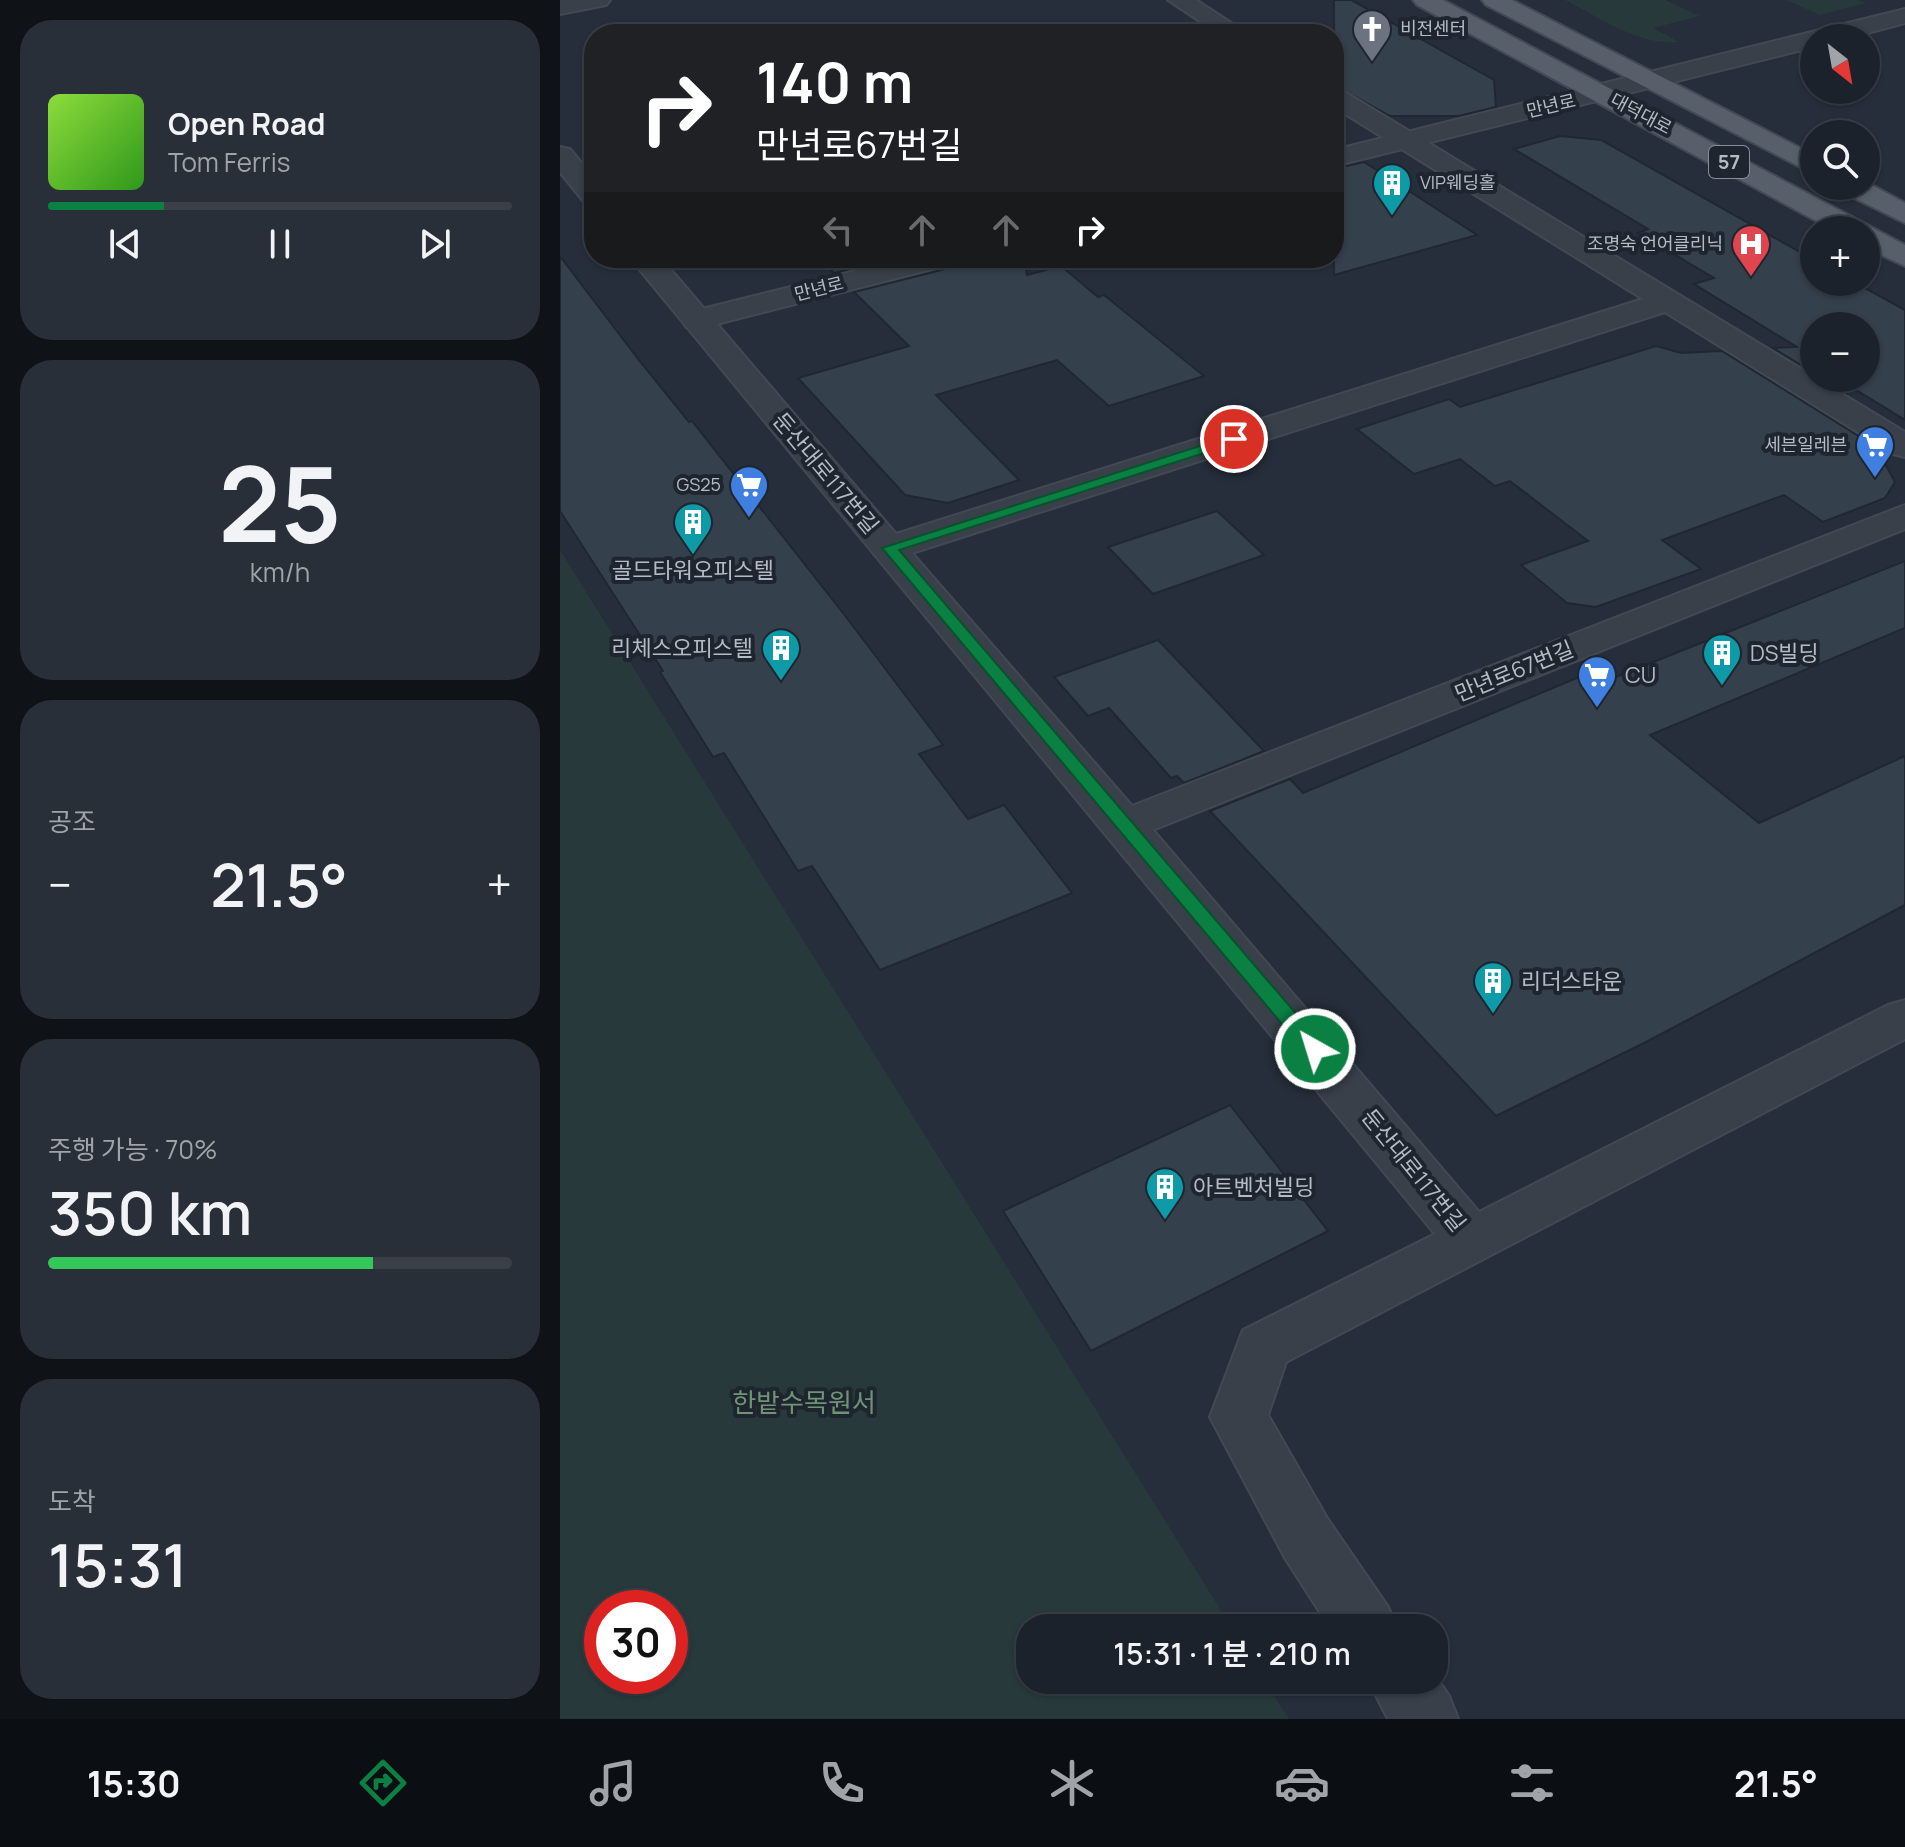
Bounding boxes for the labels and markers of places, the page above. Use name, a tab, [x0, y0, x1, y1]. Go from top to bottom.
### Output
church icon: 비전센터	[1351, 8, 1393, 63]
place label: 비전센터	[1400, 16, 1466, 40]
building icon: VIP웨딩홀	[1371, 162, 1413, 217]
place label: VIP웨딩홀	[1420, 170, 1496, 194]
hospital icon: 조명숙 언어클리닉	[1730, 223, 1772, 278]
place label: 조명숙 언어클리닉	[1587, 231, 1723, 255]
pin	[1200, 405, 1268, 473]
supermarket icon: 세븐일레븐	[1854, 424, 1896, 479]
place label: 세븐일레븐	[1764, 432, 1847, 456]
supermarket icon: GS25	[728, 464, 770, 519]
place label: GS25	[677, 472, 721, 496]
building icon: 골드타워오피스텔	[672, 501, 714, 556]
place label: 골드타워오피스텔	[612, 555, 774, 585]
building icon: 리체스오피스텔	[760, 627, 802, 682]
building icon: DS빌딩	[1701, 632, 1743, 687]
place label: 리체스오피스텔	[611, 633, 753, 663]
place label: DS빌딩	[1750, 638, 1819, 668]
supermarket icon: CU	[1576, 654, 1618, 709]
place label: CU	[1625, 660, 1656, 690]
building icon: 리더스타운	[1472, 960, 1514, 1015]
place label: 리더스타운	[1521, 966, 1622, 996]
building icon: 아트벤처빌딩	[1144, 1166, 1186, 1221]
place label: 아트벤처빌딩	[1193, 1172, 1314, 1202]

